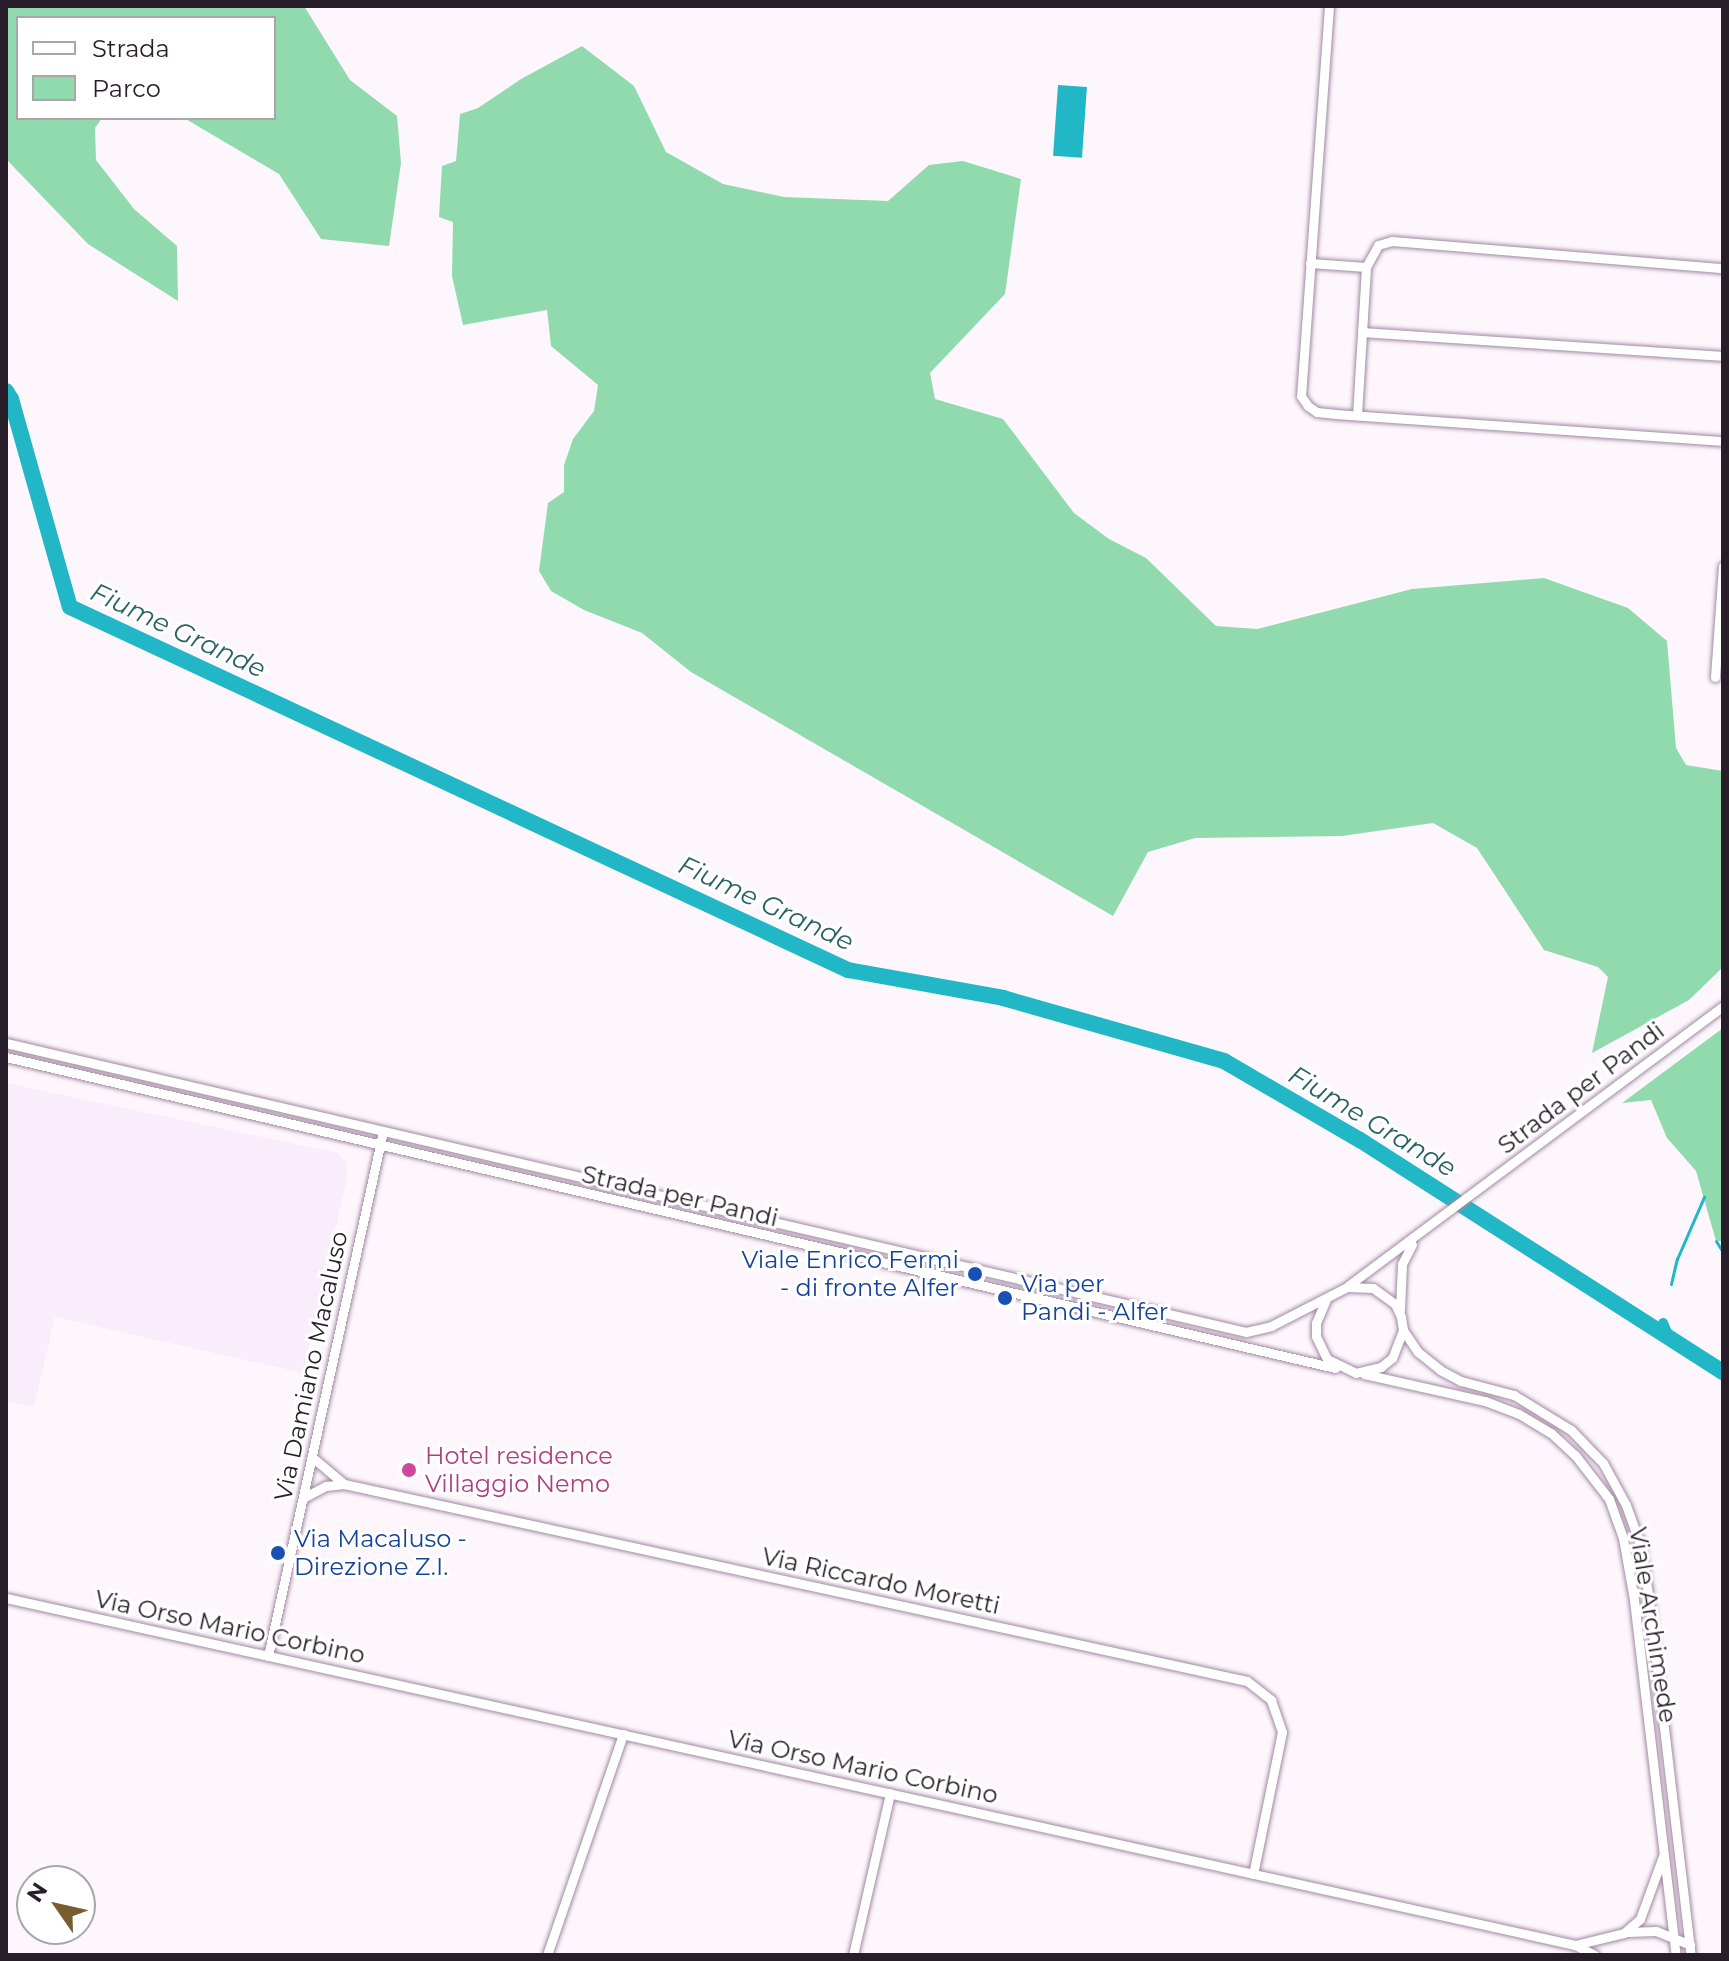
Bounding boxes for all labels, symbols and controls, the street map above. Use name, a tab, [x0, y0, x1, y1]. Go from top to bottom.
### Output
legend	[16, 16, 276, 120]
text: Strada	[92, 34, 170, 63]
text: Parco	[92, 74, 161, 103]
water label: Fiume Grande	[85, 577, 271, 685]
water label: Fiume Grande	[673, 850, 859, 958]
street label: Strada per Pandi	[1492, 1016, 1670, 1160]
water label: Fiume Grande	[1283, 1060, 1461, 1184]
street label: Strada per Pandi	[579, 1159, 781, 1233]
street label: Via Damiano Macaluso	[268, 1229, 354, 1503]
place label: Viale Enrico Fermi - di fronte Alfer	[741, 1246, 959, 1302]
marker: Viale Enrico Fermi - di fronte Alfer	[966, 1265, 984, 1283]
place label: Via per Pandi - Alfer	[1021, 1270, 1168, 1326]
marker: Via per Pandi - Alfer	[996, 1289, 1014, 1307]
place label: Hotel residence Villaggio Nemo	[425, 1442, 613, 1498]
marker: Hotel residence Villaggio Nemo	[400, 1461, 418, 1479]
place label: Via Macaluso - Direzione Z.I.	[294, 1525, 467, 1581]
street label: Viale Archimede	[1623, 1525, 1683, 1725]
street label: Via Riccardo Moretti	[759, 1542, 1003, 1620]
marker: Via Macaluso - Direzione Z.I.	[269, 1544, 287, 1562]
street label: Via Orso Mario Corbino	[92, 1584, 368, 1670]
street label: Via Orso Mario Corbino	[725, 1724, 1001, 1810]
north arrow	[16, 1865, 96, 1945]
text: N	[21, 1877, 54, 1907]

